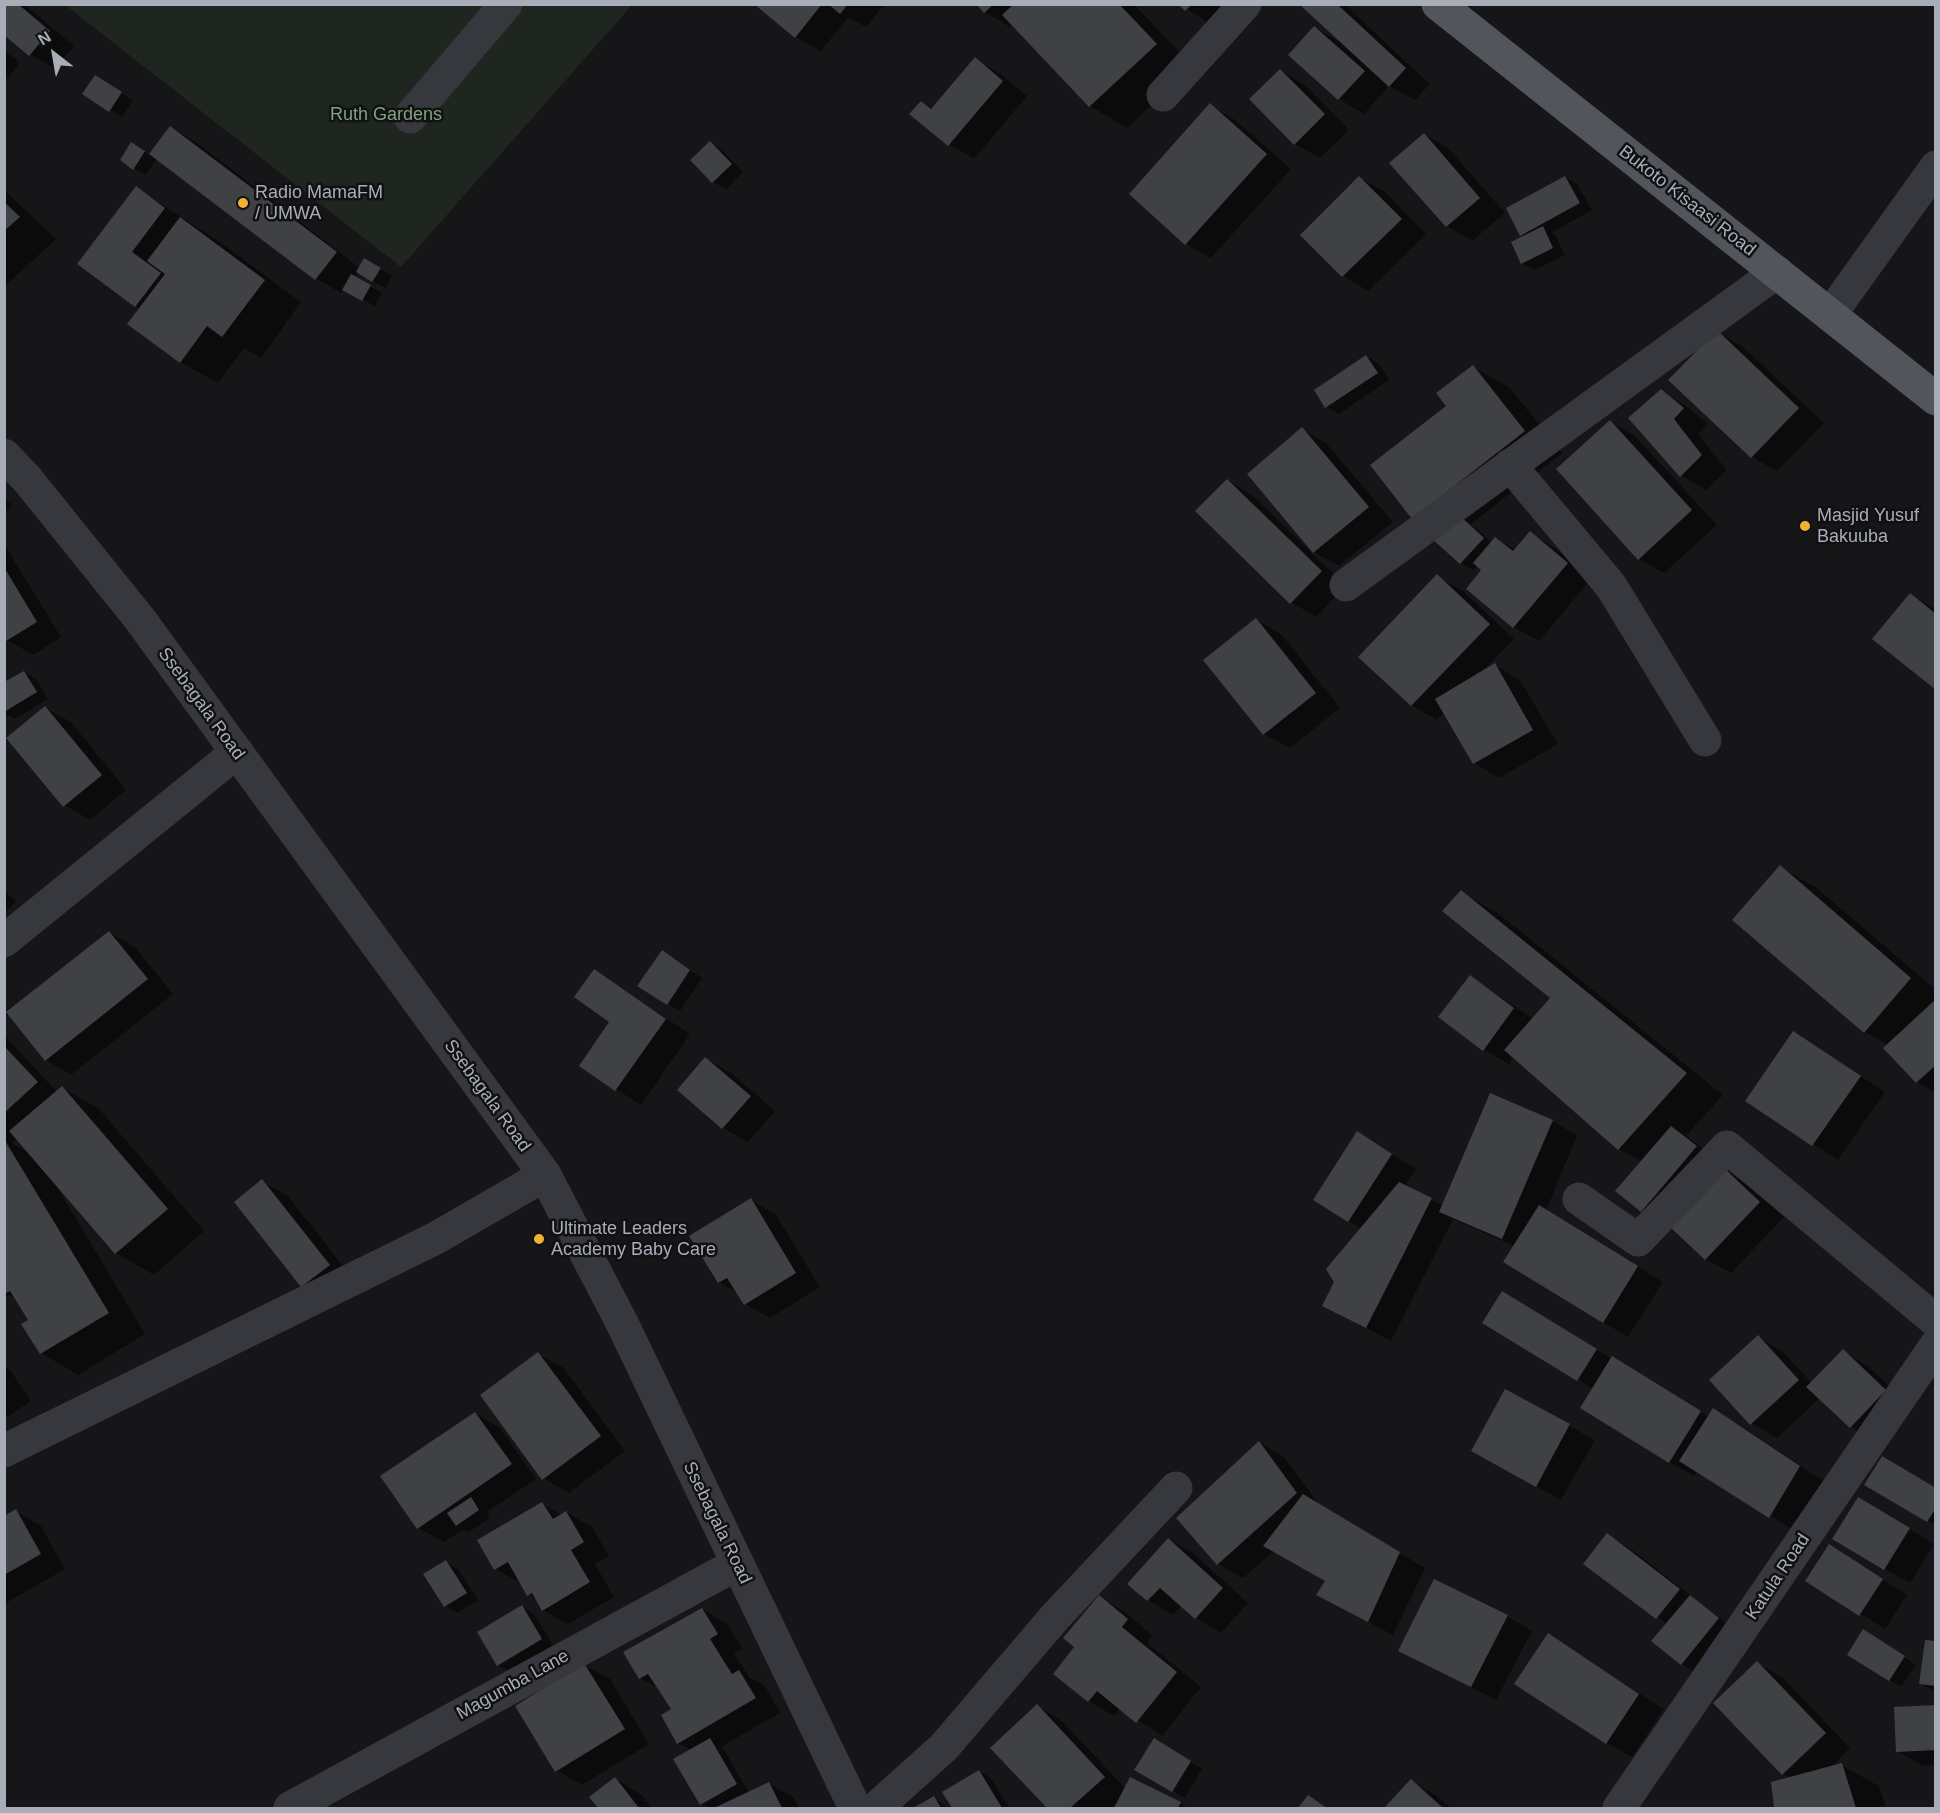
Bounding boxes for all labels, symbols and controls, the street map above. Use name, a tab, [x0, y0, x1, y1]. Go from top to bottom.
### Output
north arrow	[24, 24, 84, 84]
text: N	[35, 28, 54, 48]
park label: Ruth Gardens	[330, 104, 442, 126]
street label: Bukoto Kisaasi Road	[1615, 141, 1759, 261]
place label: Radio MamaFM / UMWA	[255, 182, 383, 224]
marker: Radio MamaFM / UMWA	[236, 196, 250, 210]
place label: Masjid Yusuf Bakuuba	[1817, 505, 1919, 548]
marker: Masjid Yusuf Bakuuba	[1798, 519, 1812, 533]
street label: Ssebagala Road	[153, 644, 249, 764]
street label: Ssebagala Road	[439, 1036, 535, 1156]
place label: Ultimate Leaders Academy Baby Care	[551, 1218, 716, 1260]
marker: Ultimate Leaders Academy Baby Care	[532, 1232, 546, 1246]
street label: Ssebagala Road	[678, 1458, 756, 1588]
street label: Katula Road	[1741, 1530, 1815, 1624]
street label: Magumba Lane	[453, 1645, 573, 1725]

